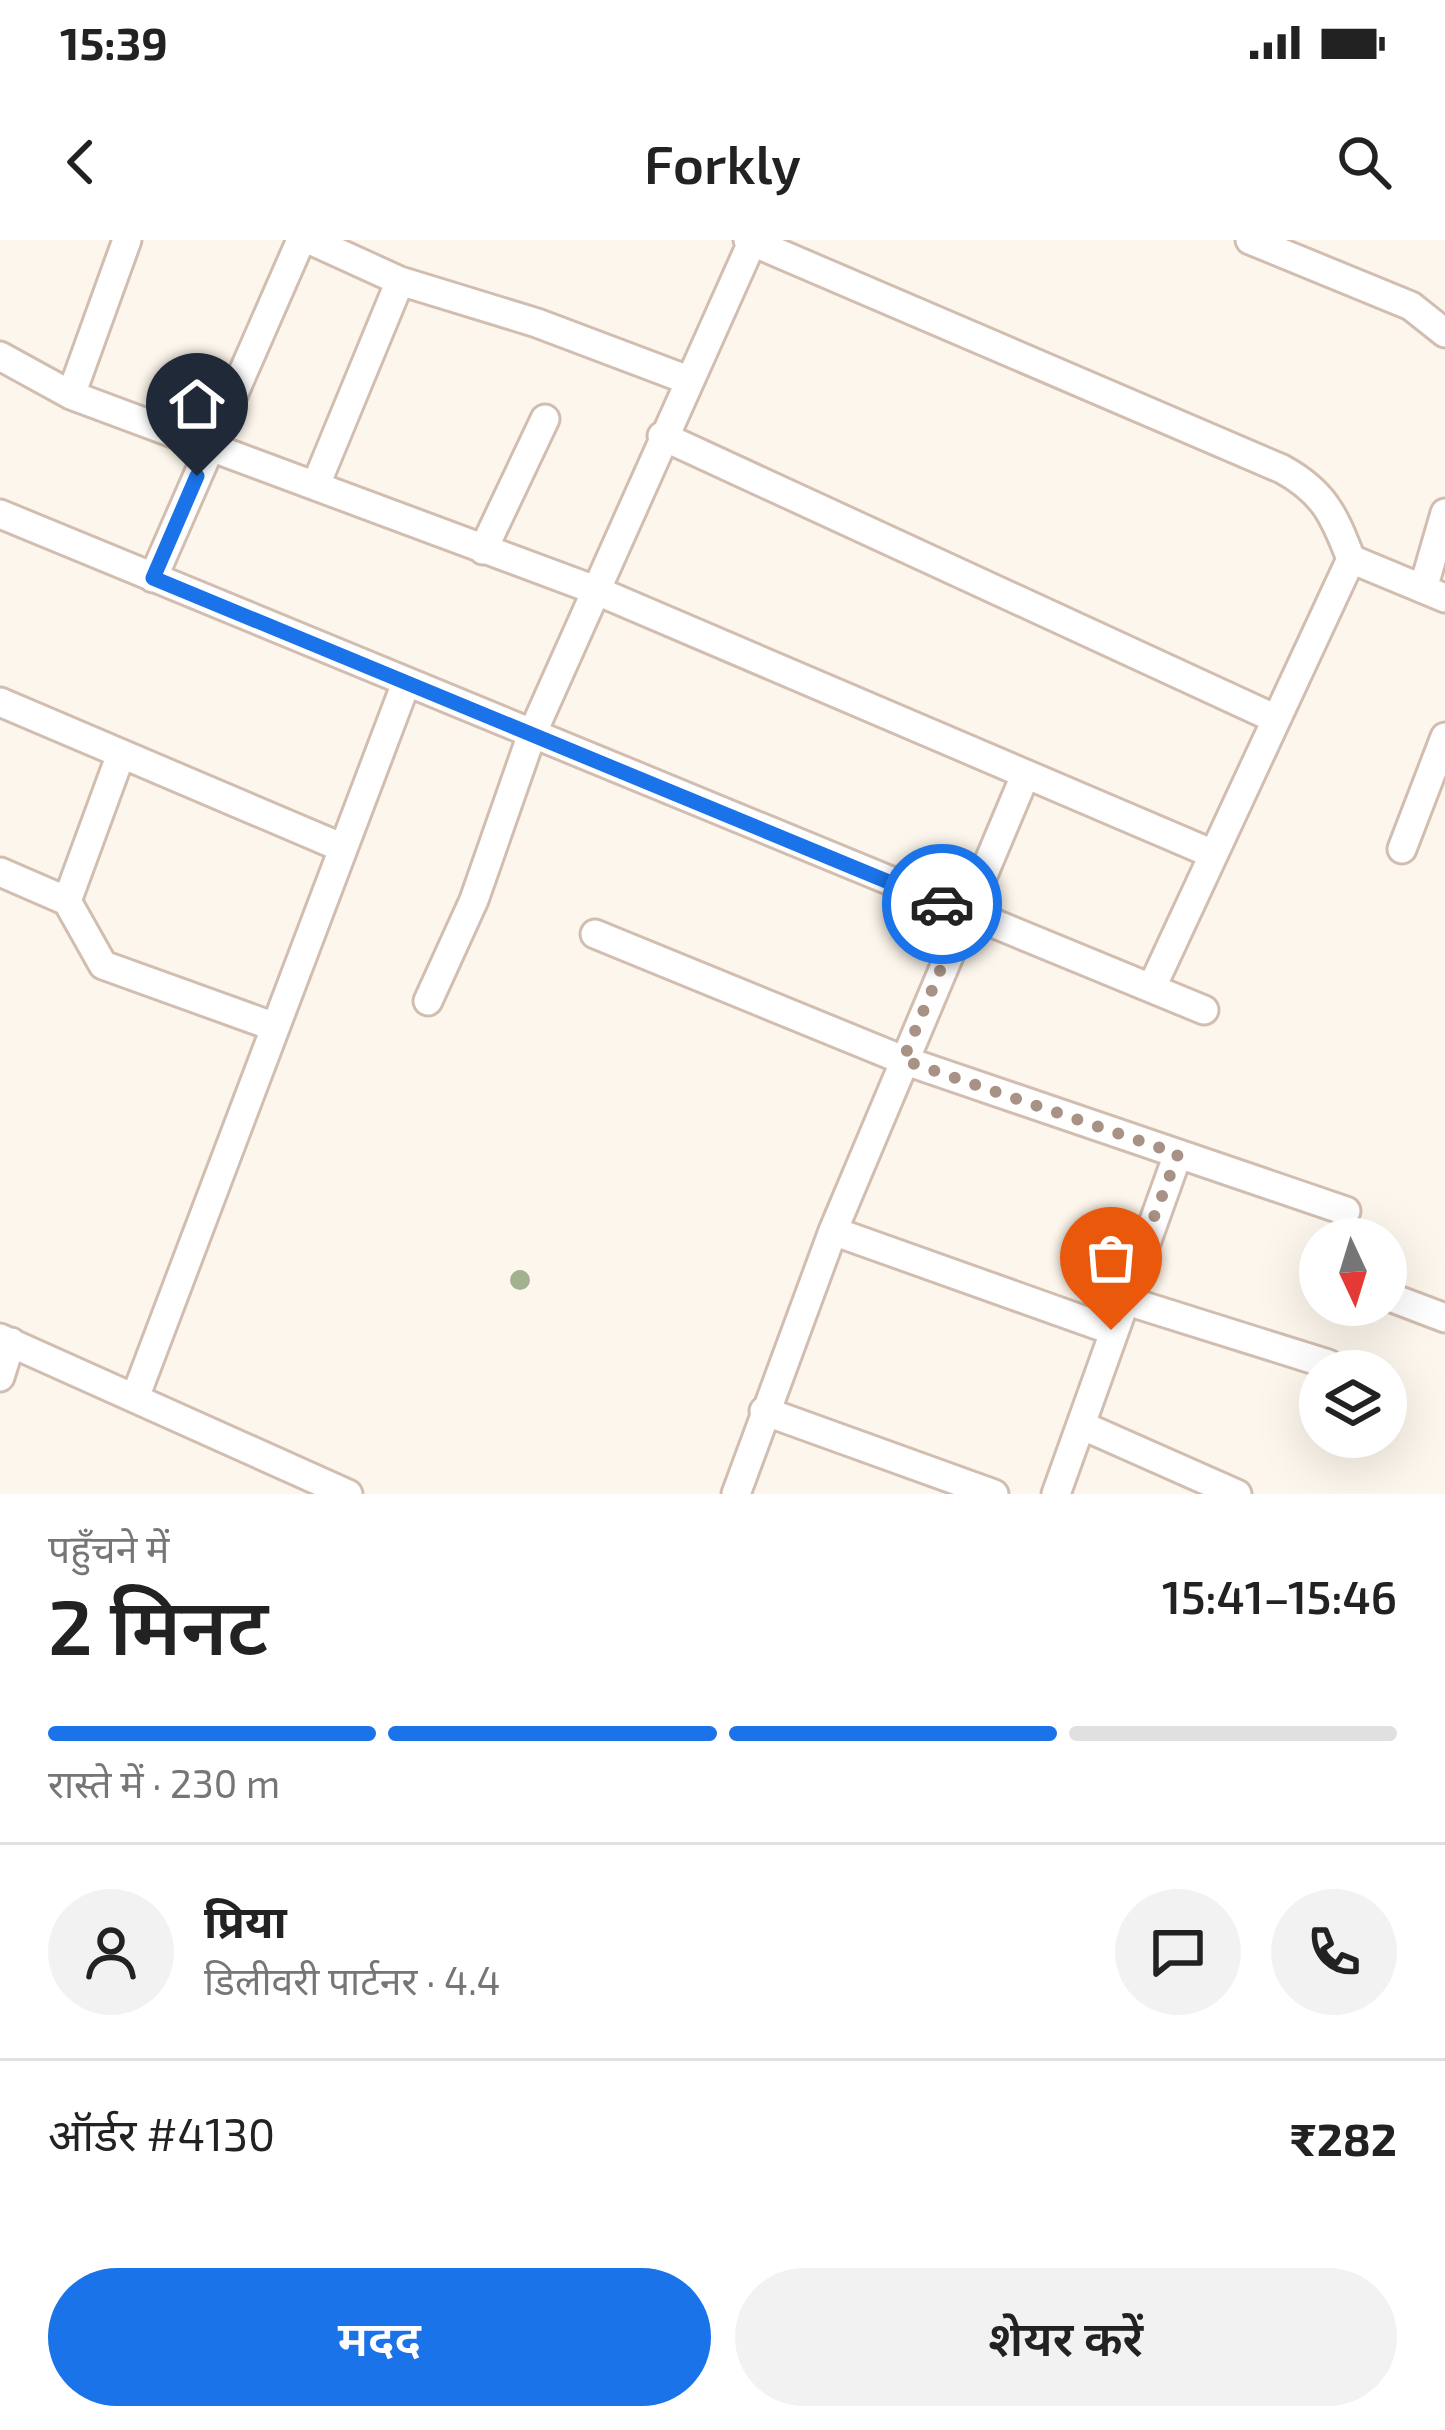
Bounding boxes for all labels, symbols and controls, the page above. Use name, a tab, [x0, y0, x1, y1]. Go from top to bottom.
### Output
text: 15:39	[60, 15, 168, 69]
icon: back	[48, 129, 114, 195]
icon: search	[1331, 129, 1397, 195]
text: Forkly	[644, 130, 801, 195]
pin	[146, 353, 248, 476]
icon: home	[164, 371, 230, 437]
courier	[882, 844, 1002, 964]
icon: car	[909, 871, 975, 937]
pin	[1060, 1207, 1162, 1330]
north arrow	[1299, 1218, 1407, 1326]
map controls	[1299, 1218, 1407, 1458]
icon: bag	[1078, 1225, 1144, 1291]
button: layers	[1299, 1350, 1407, 1458]
text: पहुँचने में	[48, 1524, 169, 1571]
text: 15:41–15:46	[1162, 1569, 1397, 1623]
text: 2 मिनट	[48, 1577, 268, 1671]
text: रास्ते में · 230 m	[48, 1759, 280, 1806]
button: person	[48, 1889, 174, 2015]
button: chat	[1115, 1889, 1241, 2015]
button: phone	[1271, 1889, 1397, 2015]
text: प्रिया	[204, 1893, 287, 1947]
text: डिलीवरी पार्टनर · 4.4	[204, 1956, 501, 2003]
text: ऑर्डर #4130	[48, 2106, 275, 2160]
text: ₹282	[1290, 2111, 1397, 2165]
button: मदद	[48, 2268, 711, 2406]
button: शेयर करें	[735, 2268, 1397, 2406]

